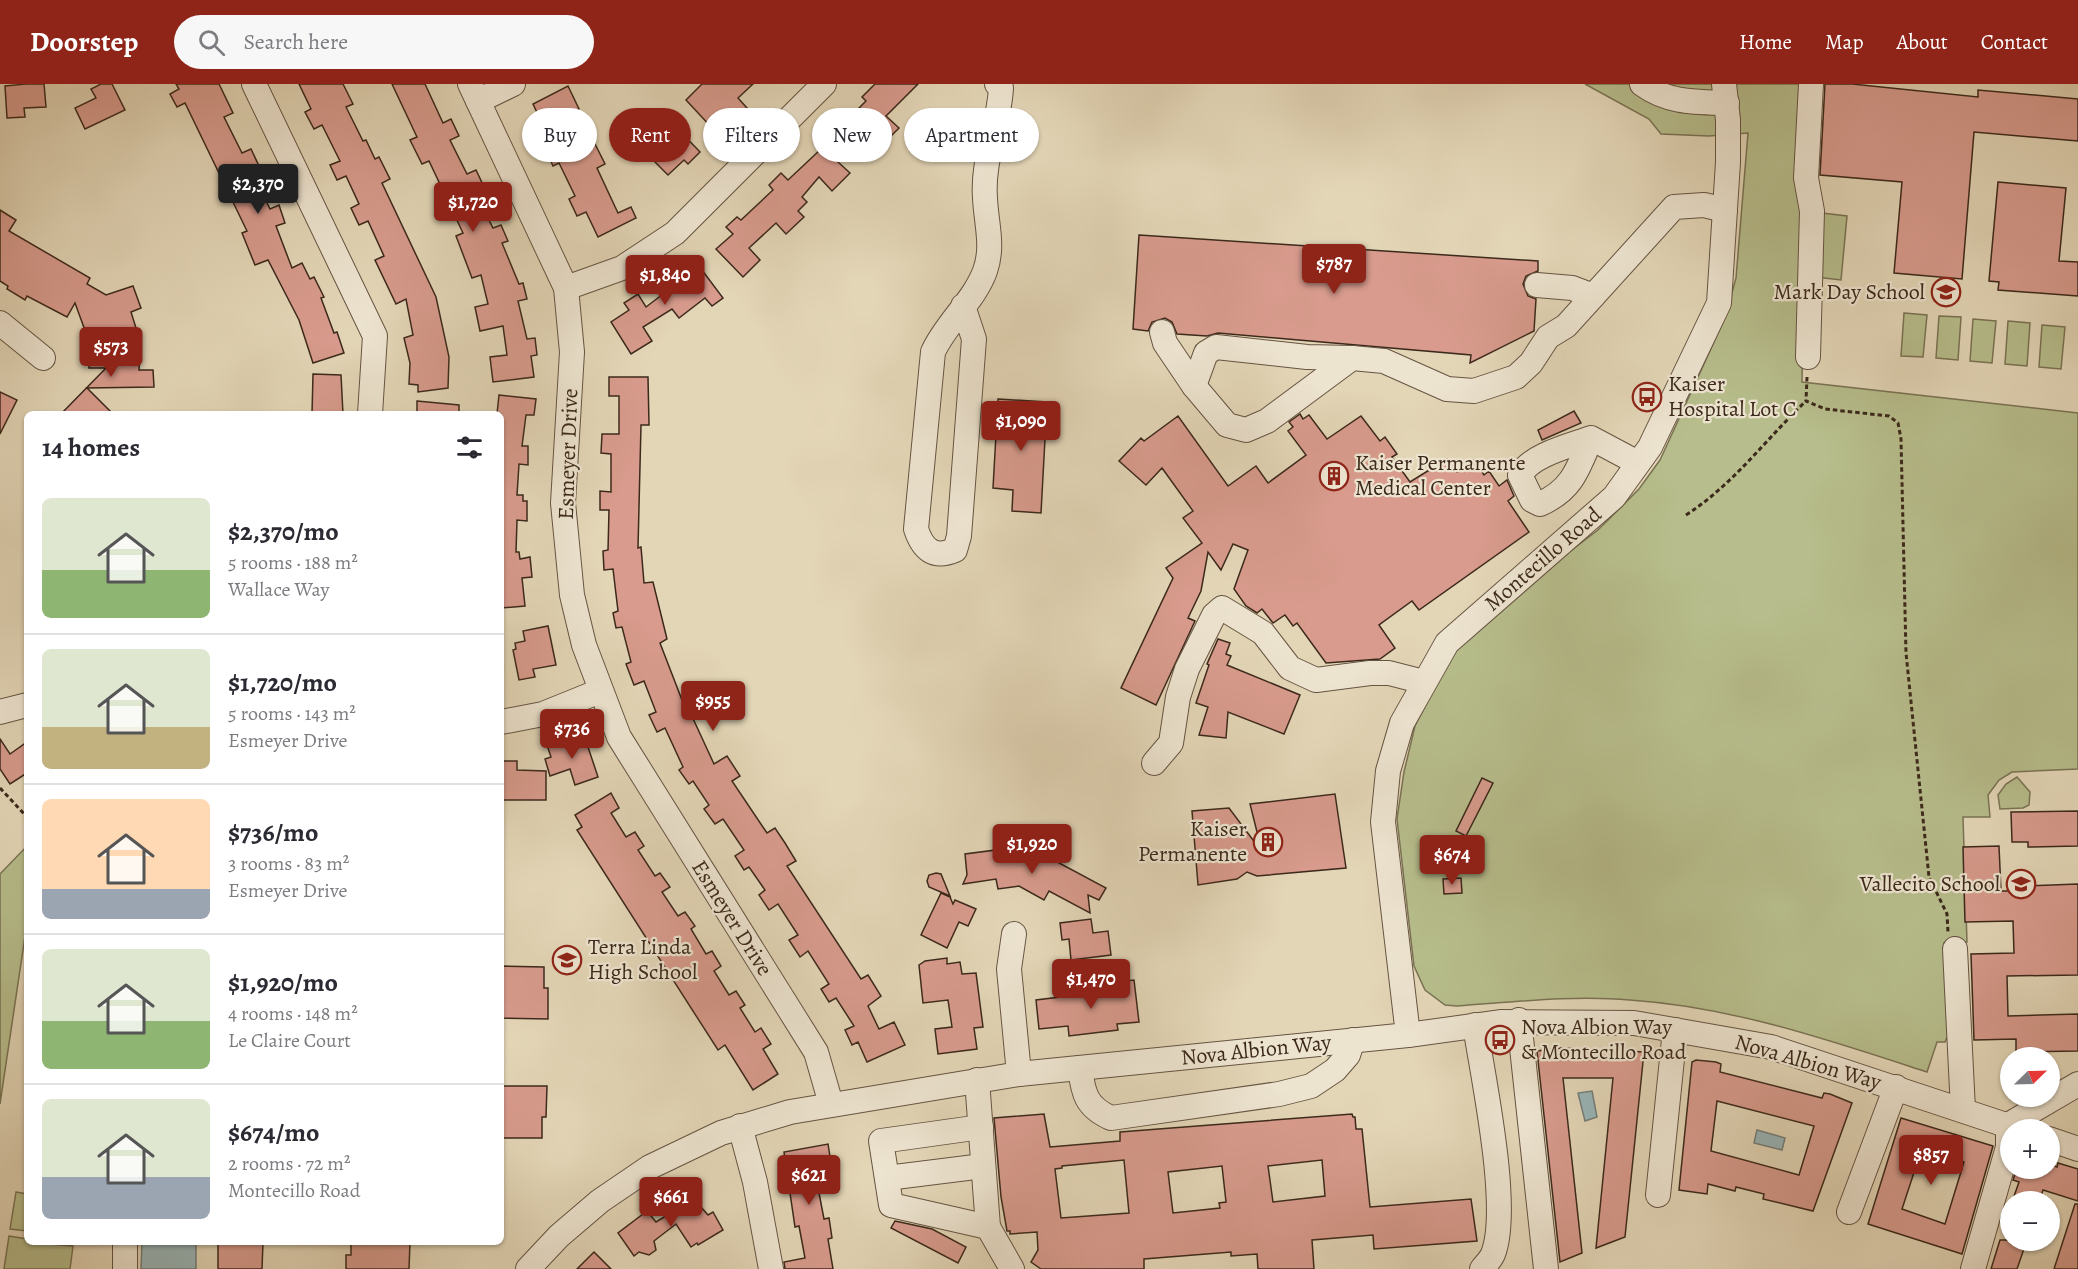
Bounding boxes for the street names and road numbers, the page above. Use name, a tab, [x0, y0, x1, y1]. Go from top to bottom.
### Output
street label: Esmeyer Drive	[551, 388, 585, 520]
street label: Montecillo Road	[1478, 500, 1608, 618]
street label: Esmeyer Drive	[684, 854, 780, 982]
street label: Nova Albion Way	[1179, 1027, 1333, 1073]
street label: Nova Albion Way	[1731, 1027, 1885, 1097]

